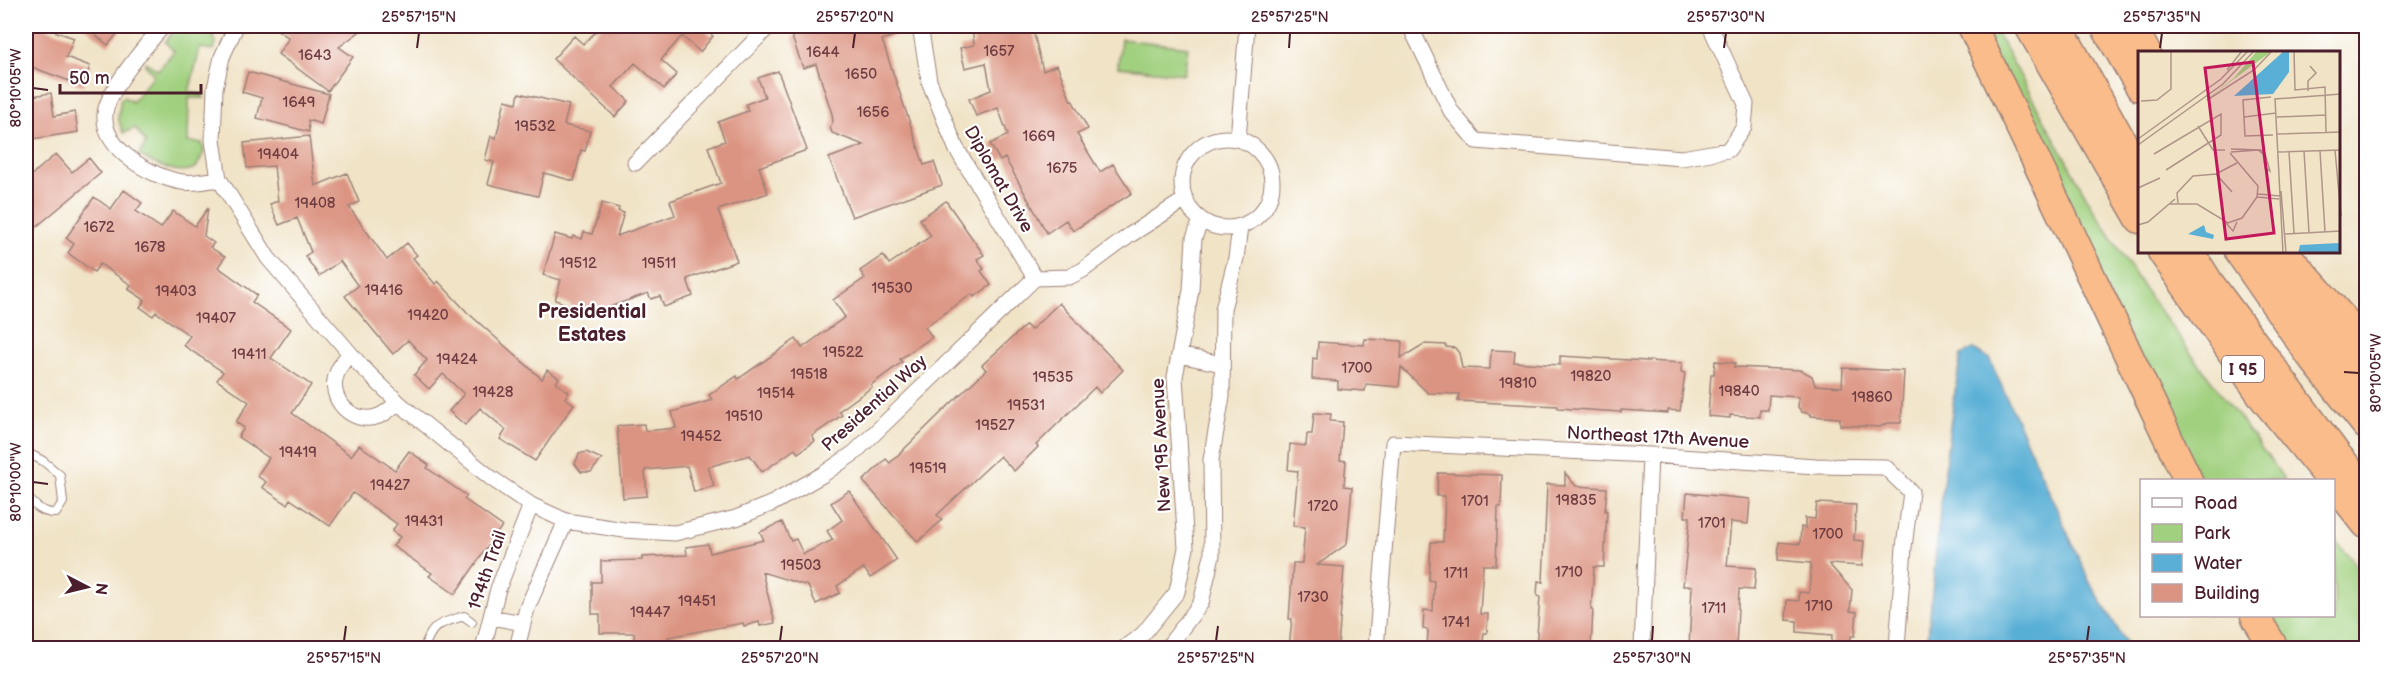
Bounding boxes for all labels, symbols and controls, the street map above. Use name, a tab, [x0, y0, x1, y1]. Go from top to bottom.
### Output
text: 25°57'15"N	[382, 8, 456, 27]
text: 25°57'20"N	[816, 8, 894, 27]
text: 25°57'25"N	[1251, 8, 1329, 27]
text: 25°57'30"N	[1687, 8, 1765, 27]
text: 25°57'35"N	[2123, 8, 2201, 27]
house number: 1657	[984, 42, 1015, 61]
house number: 1644	[806, 43, 840, 62]
house number: 1643	[298, 46, 332, 65]
text: 80°10'05"W	[7, 48, 26, 128]
inset map	[2138, 51, 2341, 254]
scale bar	[60, 57, 201, 95]
house number: 1650	[845, 65, 877, 84]
text: 50 m	[69, 68, 110, 89]
house number: 1649	[283, 93, 315, 112]
house number: 1656	[857, 103, 889, 122]
house number: 19532	[514, 117, 556, 136]
street label: Diplomat Drive	[960, 122, 1038, 237]
house number: 1669	[1023, 127, 1055, 146]
house number: 19404	[257, 145, 299, 164]
house number: 1675	[1047, 159, 1077, 178]
house number: 19408	[294, 194, 336, 213]
house number: 1672	[83, 218, 115, 237]
house number: 1678	[134, 238, 166, 257]
house number: 19512	[559, 254, 597, 273]
house number: 19511	[642, 254, 676, 273]
house number: 19530	[871, 279, 913, 298]
house number: 19416	[365, 281, 403, 300]
house number: 19403	[155, 282, 197, 301]
district label: Presidential Estates	[538, 300, 646, 347]
house number: 19420	[407, 306, 449, 325]
house number: 19407	[196, 309, 237, 328]
text: 80°10'05"W	[2367, 333, 2386, 413]
house number: 19522	[823, 343, 864, 362]
house number: 19411	[231, 345, 267, 364]
house number: 19424	[436, 350, 478, 369]
street label: Presidential Way	[817, 350, 932, 456]
road number: I 95	[2222, 356, 2264, 382]
house number: 1700	[1342, 359, 1373, 378]
house number: 19518	[790, 365, 828, 384]
house number: 19820	[1571, 367, 1612, 386]
house number: 19535	[1033, 368, 1073, 387]
house number: 19810	[1499, 374, 1537, 393]
street label: New 195 Avenue	[1147, 377, 1175, 512]
house number: 19840	[1718, 382, 1760, 401]
house number: 19428	[472, 383, 514, 402]
house number: 19514	[757, 384, 795, 403]
house number: 19860	[1851, 388, 1893, 407]
house number: 19531	[1007, 396, 1045, 415]
house number: 19510	[725, 407, 763, 426]
house number: 19527	[975, 416, 1015, 435]
street label: Northeast 17th Avenue	[1566, 422, 1750, 453]
house number: 19452	[680, 427, 722, 446]
text: 80°10'00"W	[7, 442, 26, 522]
house number: 19419	[279, 443, 317, 462]
house number: 19519	[909, 459, 947, 478]
house number: 19427	[370, 476, 411, 495]
legend	[2140, 479, 2335, 617]
house number: 19835	[1555, 491, 1597, 510]
house number: 1701	[1461, 492, 1489, 511]
text: Road	[2194, 493, 2238, 514]
house number: 1720	[1308, 497, 1339, 516]
house number: 19431	[405, 512, 443, 531]
house number: 1701	[1698, 514, 1726, 533]
text: Park	[2194, 523, 2230, 544]
house number: 1700	[1813, 525, 1844, 544]
street label: 194th Trail	[464, 528, 511, 613]
text: Water	[2194, 553, 2242, 574]
house number: 19503	[780, 556, 822, 575]
north arrow	[57, 557, 117, 617]
house number: 1710	[1555, 563, 1583, 582]
house number: 1711	[1444, 564, 1468, 583]
text: N	[90, 582, 111, 596]
text: Building	[2194, 583, 2260, 604]
house number: 1730	[1297, 588, 1329, 607]
house number: 19451	[678, 592, 716, 611]
house number: 1710	[1805, 597, 1833, 616]
house number: 1711	[1702, 599, 1726, 618]
house number: 19447	[630, 603, 671, 622]
house number: 1741	[1442, 613, 1470, 632]
text: 25°57'15"N	[307, 649, 381, 668]
text: 25°57'20"N	[741, 649, 819, 668]
text: 25°57'25"N	[1177, 649, 1255, 668]
text: 25°57'30"N	[1613, 649, 1691, 668]
text: 25°57'35"N	[2048, 649, 2126, 668]

